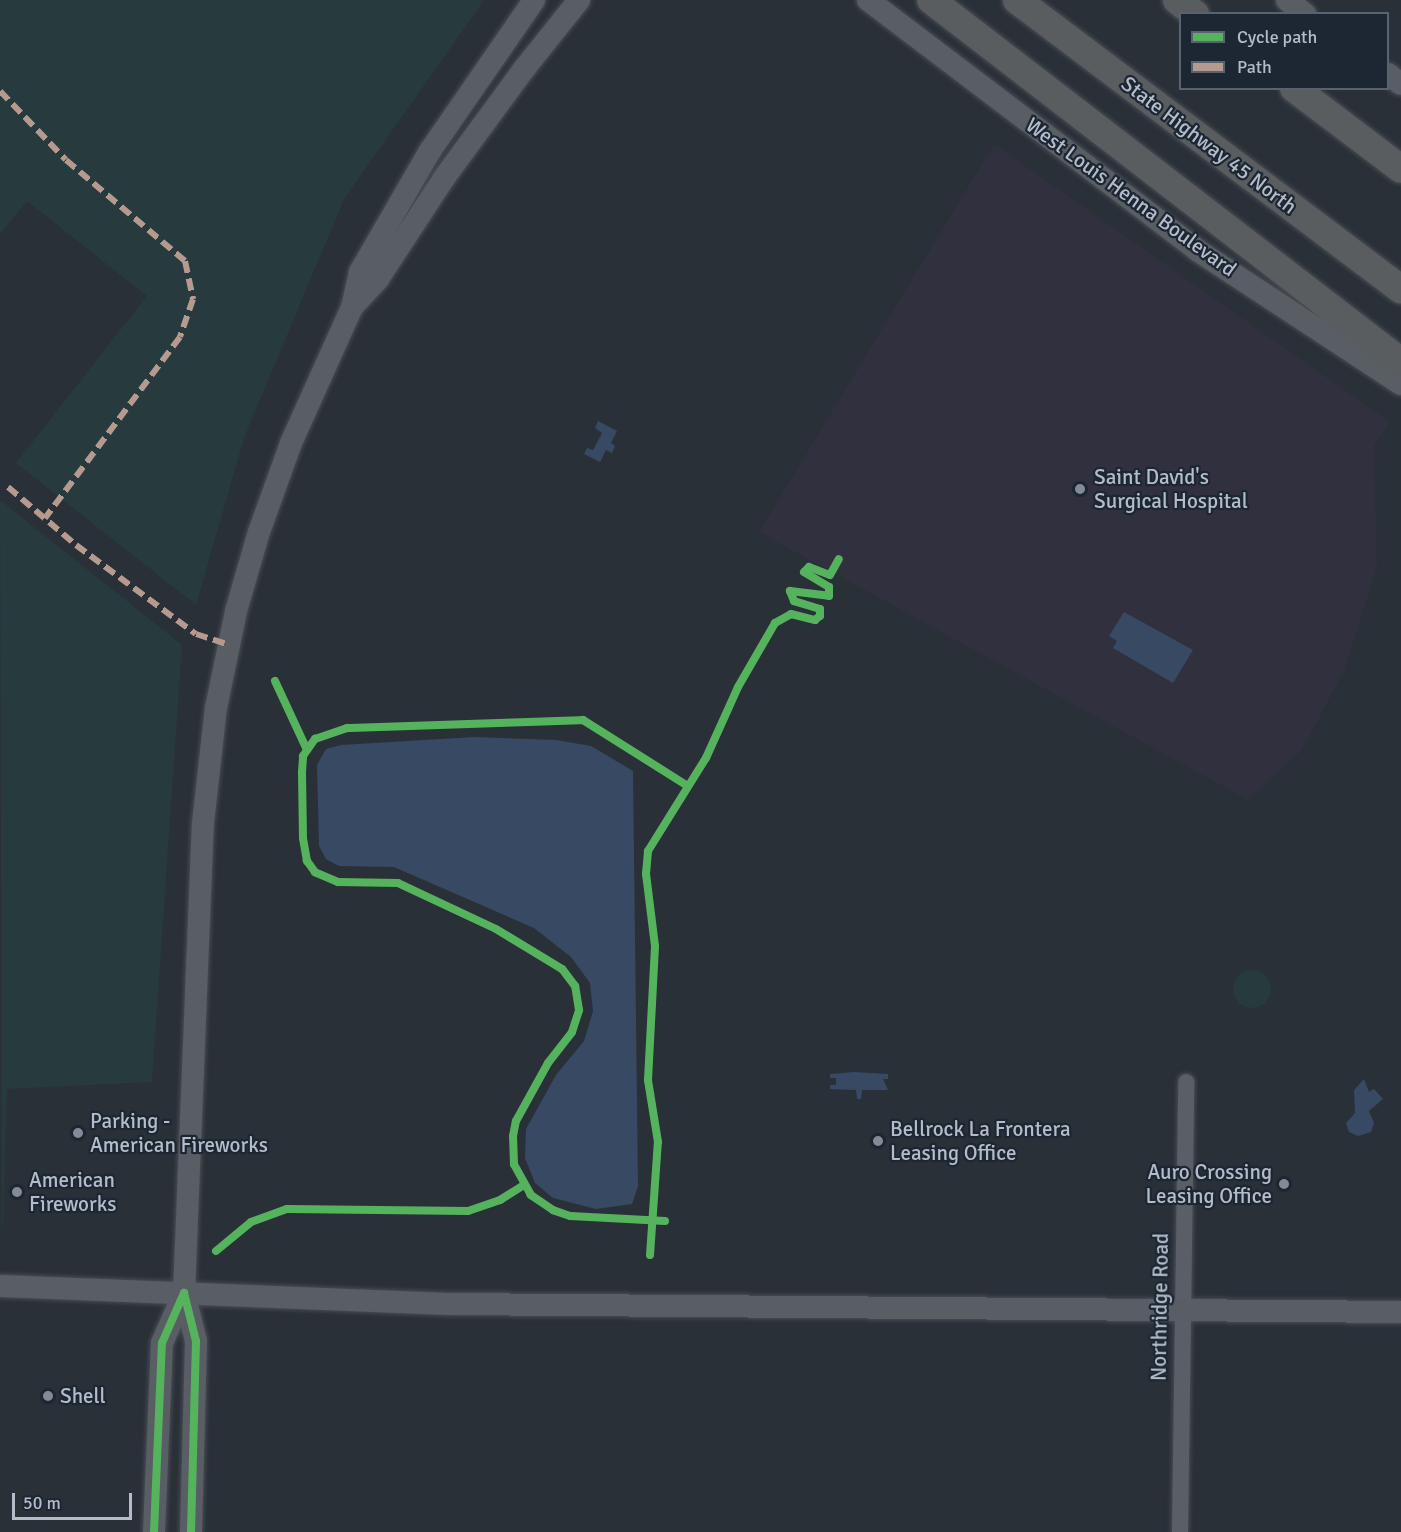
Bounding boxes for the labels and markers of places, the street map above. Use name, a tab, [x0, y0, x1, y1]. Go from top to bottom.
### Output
place label: Saint David's Surgical Hospital	[1094, 464, 1248, 514]
marker: Saint David's Surgical Hospital	[1071, 480, 1089, 498]
place label: Parking - American Fireworks	[90, 1108, 268, 1158]
place label: Bellrock La Frontera Leasing Office	[890, 1116, 1071, 1166]
marker: Parking - American Fireworks	[71, 1126, 85, 1140]
marker: Bellrock La Frontera Leasing Office	[871, 1134, 885, 1148]
place label: Auro Crossing Leasing Office	[1146, 1159, 1272, 1209]
place label: American Fireworks	[29, 1167, 116, 1217]
marker: Auro Crossing Leasing Office	[1277, 1177, 1291, 1191]
marker: American Fireworks	[10, 1185, 24, 1199]
place label: Shell	[60, 1383, 106, 1409]
marker: Shell	[41, 1389, 55, 1403]

